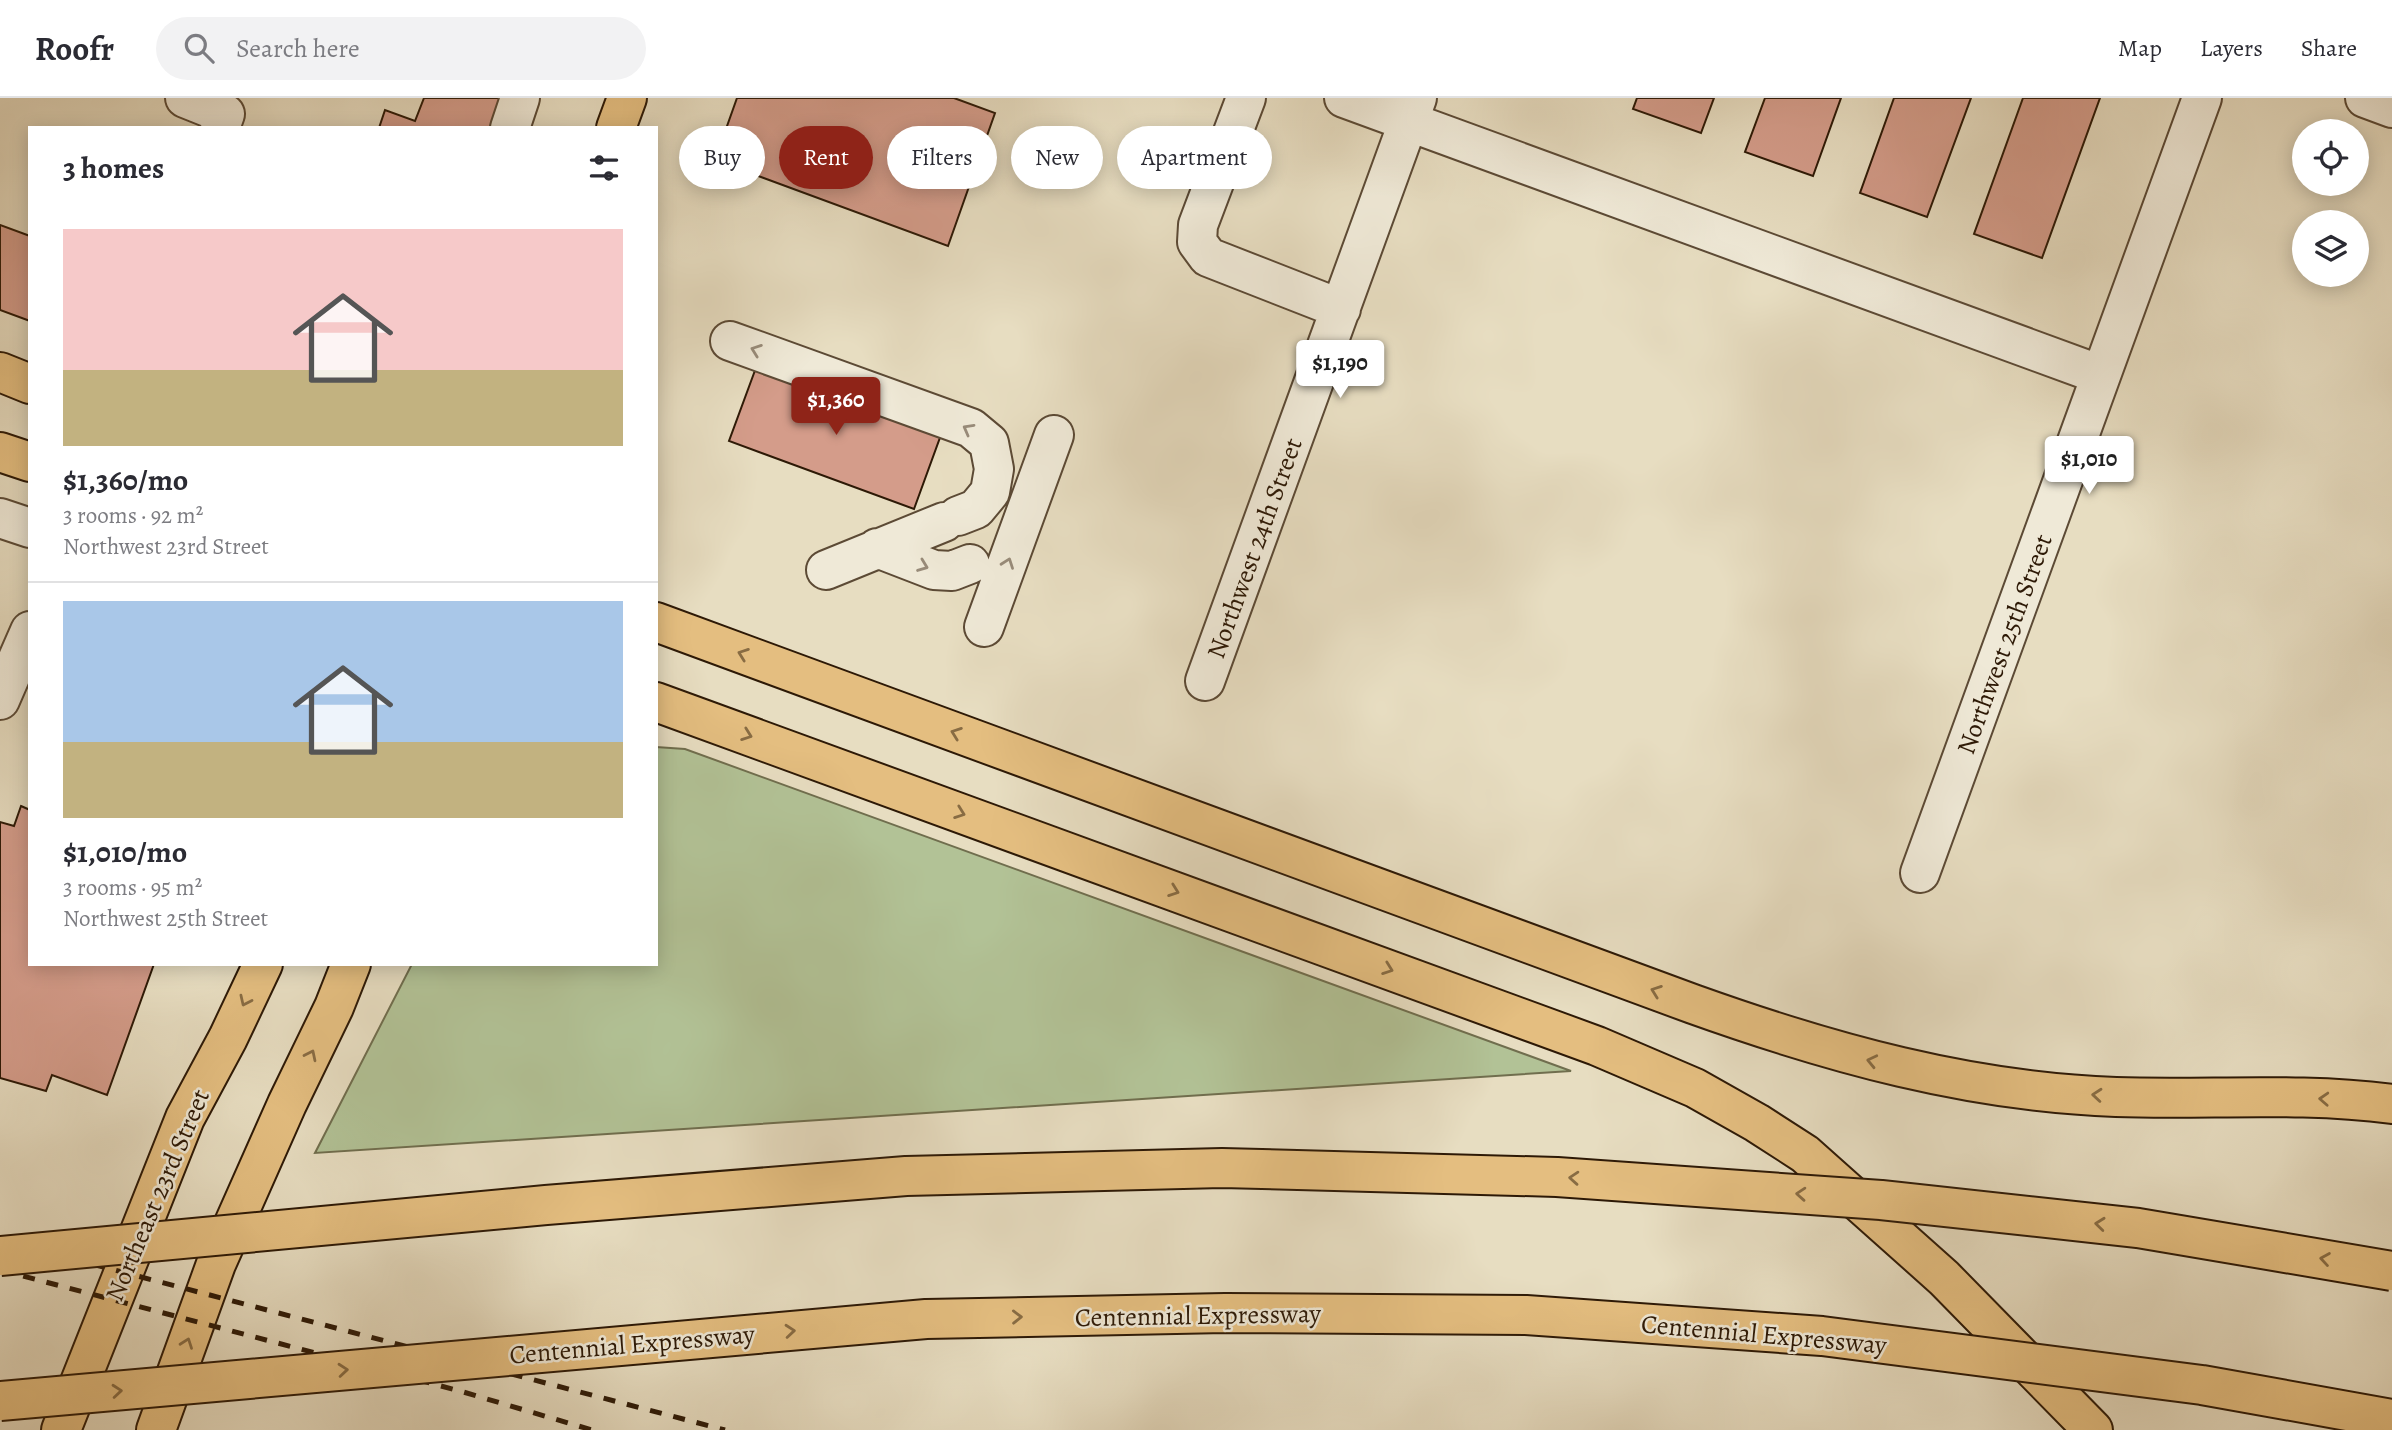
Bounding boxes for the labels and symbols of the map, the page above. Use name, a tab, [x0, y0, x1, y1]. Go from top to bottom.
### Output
pin: $1,190	[1283, 341, 1397, 400]
one-way arrow	[750, 344, 762, 358]
pin: $1,360	[779, 378, 893, 437]
one-way arrow	[963, 424, 976, 437]
street label: Northwest 24th Street	[1198, 433, 1311, 663]
pin: $1,010	[2032, 436, 2146, 496]
street label: Northwest 25th Street	[1948, 529, 2061, 759]
one-way arrow	[916, 557, 928, 571]
one-way arrow	[999, 557, 1013, 569]
one-way arrow	[737, 648, 749, 662]
one-way arrow	[740, 727, 752, 741]
one-way arrow	[950, 727, 962, 741]
one-way arrow	[954, 805, 966, 819]
one-way arrow	[1167, 883, 1179, 897]
one-way arrow	[1381, 961, 1393, 975]
one-way arrow	[1650, 985, 1662, 999]
one-way arrow	[240, 994, 254, 1006]
one-way arrow	[302, 1050, 316, 1062]
one-way arrow	[1866, 1055, 1878, 1069]
street label: Northeast 23rd Street	[97, 1083, 218, 1307]
one-way arrow	[2091, 1088, 2102, 1103]
one-way arrow	[2318, 1092, 2329, 1107]
one-way arrow	[1568, 1171, 1579, 1186]
one-way arrow	[1795, 1187, 1806, 1202]
one-way arrow	[2094, 1216, 2106, 1231]
one-way arrow	[2319, 1252, 2331, 1267]
street label: Centennial Expressway	[1075, 1296, 1322, 1335]
street label: Centennial Expressway	[1640, 1306, 1888, 1363]
one-way arrow	[1011, 1310, 1022, 1325]
street label: Centennial Expressway	[508, 1316, 757, 1373]
one-way arrow	[784, 1324, 795, 1339]
one-way arrow	[179, 1337, 193, 1349]
one-way arrow	[338, 1363, 349, 1378]
one-way arrow	[112, 1384, 123, 1399]

